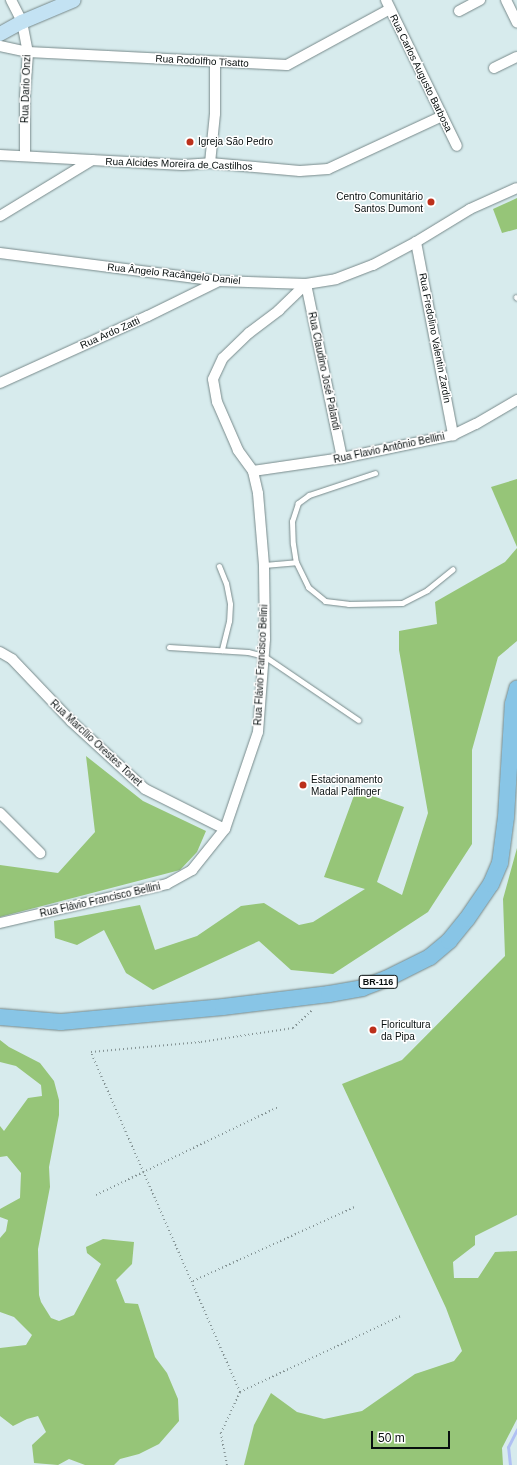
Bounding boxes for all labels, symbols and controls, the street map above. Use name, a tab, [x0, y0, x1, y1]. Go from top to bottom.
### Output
street label: Rua Carlos Augusto Barbosa	[387, 12, 455, 134]
street label: Rua Rodolfho Tisatto	[155, 53, 249, 69]
street label: Rua Dario Onzi	[19, 55, 33, 123]
place label: Igreja São Pedro	[198, 136, 273, 148]
marker: Igreja São Pedro	[185, 137, 195, 147]
street label: Rua Alcides Moreira de Castilhos	[105, 155, 253, 173]
place label: Centro Comunitário Santos Dumont	[336, 190, 423, 214]
marker: Centro Comunitário Santos Dumont	[426, 197, 436, 207]
street label: Rua Ângelo Racângelo Daniel	[107, 261, 241, 287]
street label: Rua Fredolino Valentin Zardin	[417, 272, 453, 404]
street label: Rua Claudino José Palandi	[306, 311, 342, 431]
street label: Rua Ardo Zatti	[78, 314, 142, 352]
street label: Rua Flavio Antônio Bellini	[332, 430, 446, 466]
street label: Rua Flávio Francisco Belini	[252, 604, 270, 726]
street label: Rua Marcílio Orestes Tonet	[48, 697, 144, 789]
place label: Estacionamento Madal Palfinger	[311, 773, 383, 796]
marker: Estacionamento Madal Palfinger	[298, 780, 308, 790]
street label: Rua Flávio Francisco Bellini	[39, 880, 161, 920]
road number: BR-116	[358, 975, 398, 989]
place label: Floricultura da Pipa	[381, 1018, 430, 1042]
marker: Floricultura da Pipa	[368, 1025, 378, 1035]
scale bar	[373, 1423, 452, 1449]
text: 50 m	[378, 1431, 405, 1445]

